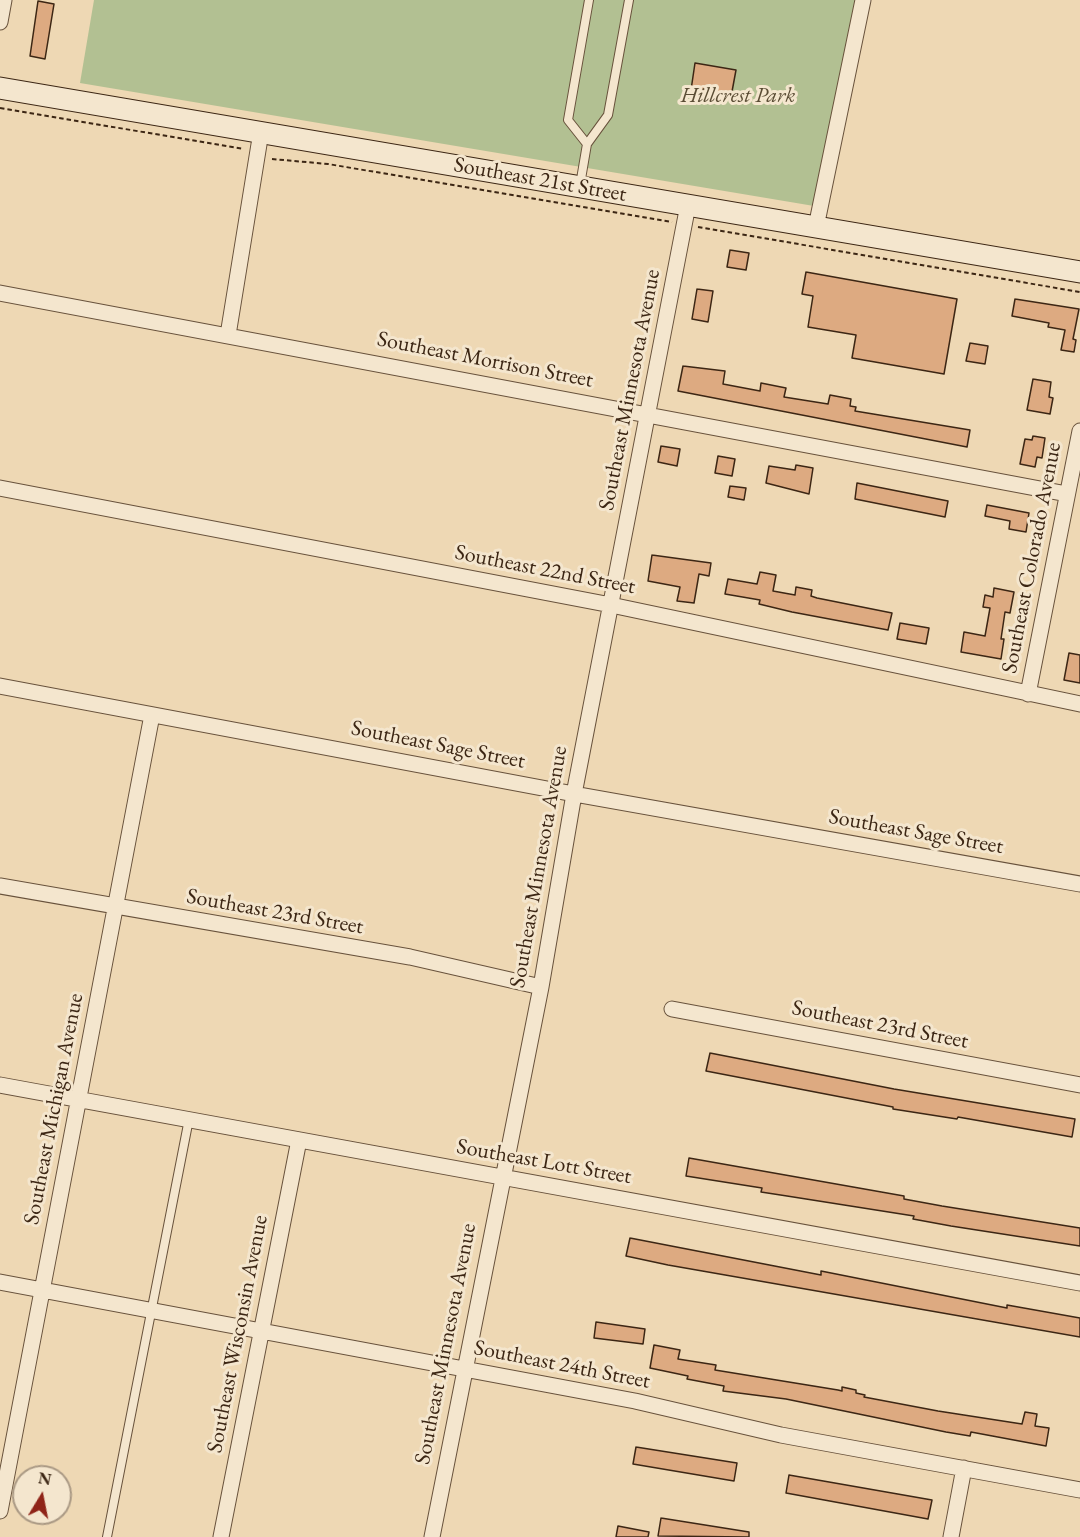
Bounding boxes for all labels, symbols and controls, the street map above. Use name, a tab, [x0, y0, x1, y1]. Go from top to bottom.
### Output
park label: Hillcrest Park	[681, 83, 795, 109]
street label: Southeast 21st Street	[452, 152, 628, 208]
street label: Southeast Minnesota Avenue	[594, 267, 666, 513]
street label: Southeast Morrison Street	[375, 326, 595, 394]
street label: Southeast Colorado Avenue	[997, 440, 1067, 676]
street label: Southeast 22nd Street	[453, 540, 637, 600]
street label: Southeast Sage Street	[349, 715, 527, 775]
street label: Southeast Minnesota Avenue	[505, 744, 573, 990]
street label: Southeast Sage Street	[827, 804, 1005, 860]
street label: Southeast 23rd Street	[185, 883, 365, 941]
street label: Southeast Michigan Avenue	[19, 991, 89, 1227]
street label: Southeast 23rd Street	[790, 995, 970, 1055]
street label: Southeast Lott Street	[455, 1134, 633, 1190]
street label: Southeast Wisconsin Avenue	[202, 1213, 274, 1455]
street label: Southeast Minnesota Avenue	[410, 1221, 482, 1467]
street label: Southeast 24th Street	[472, 1335, 652, 1395]
north arrow	[12, 1465, 72, 1525]
text: N	[37, 1467, 53, 1490]

